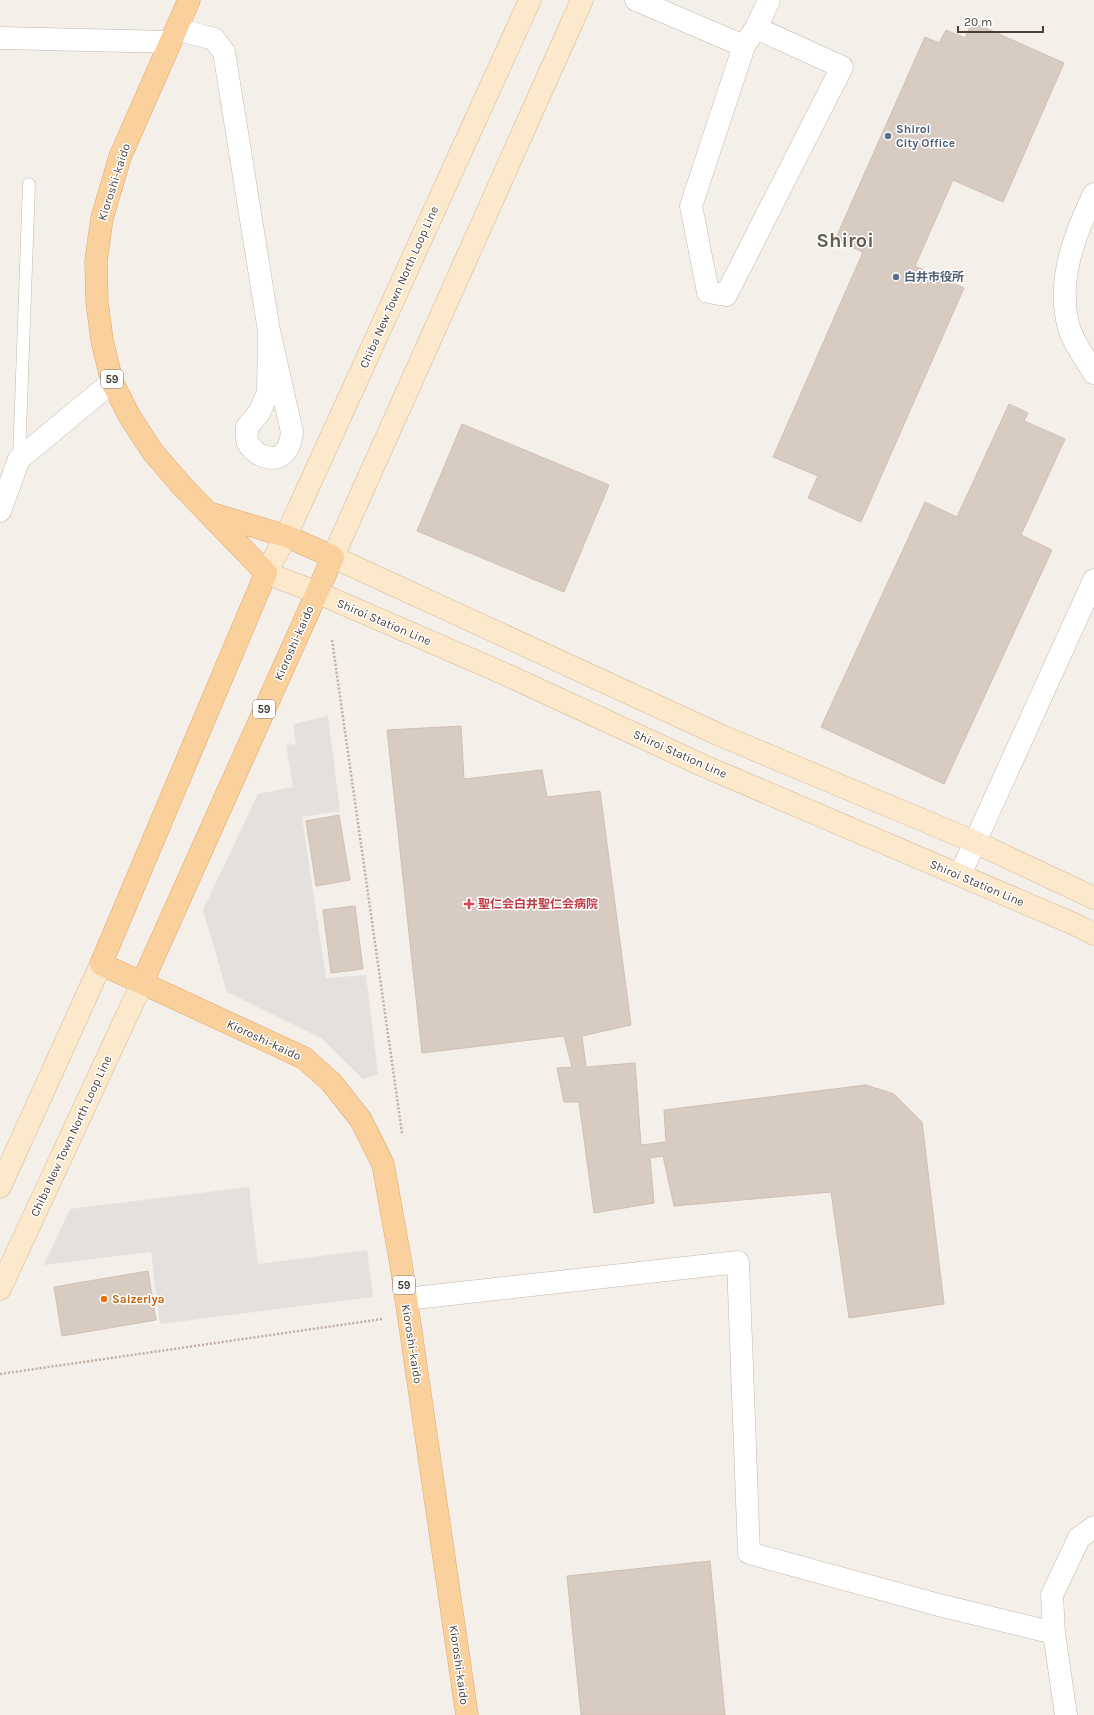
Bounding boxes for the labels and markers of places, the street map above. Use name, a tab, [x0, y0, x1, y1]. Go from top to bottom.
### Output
place label: Shiroi City Office	[896, 122, 955, 150]
marker: Shiroi City Office	[883, 131, 893, 141]
place label: 白井市役所	[904, 270, 964, 284]
marker: 白井市役所	[891, 272, 901, 282]
place label: 聖仁会白井聖仁会病院	[478, 897, 598, 911]
marker: 聖仁会白井聖仁会病院	[463, 898, 475, 910]
place label: Saizeriya	[112, 1292, 165, 1306]
marker: Saizeriya	[99, 1294, 109, 1304]

